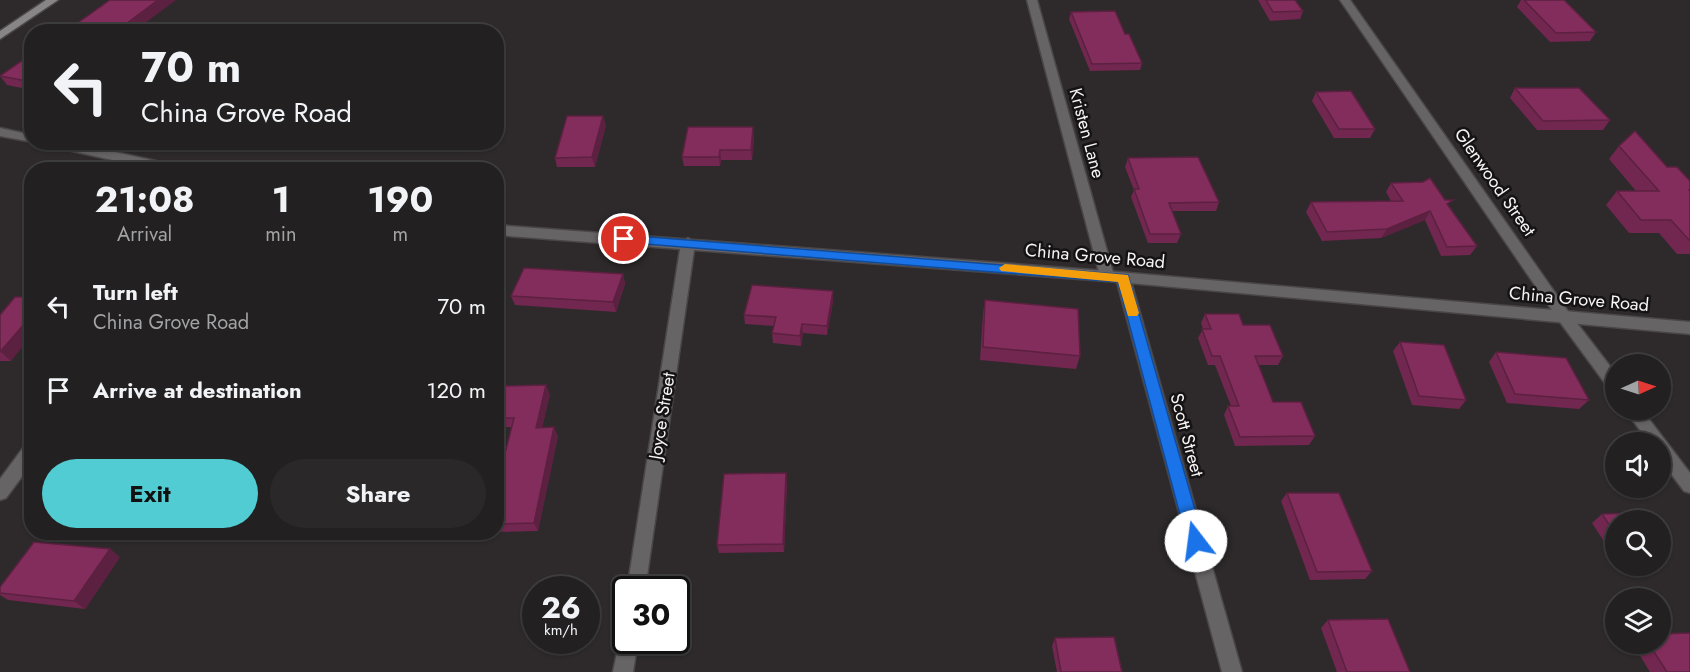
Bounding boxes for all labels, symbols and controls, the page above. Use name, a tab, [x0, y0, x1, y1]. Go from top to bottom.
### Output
text: 70 m	[141, 37, 241, 98]
icon: left	[42, 48, 120, 126]
street label: Kristen Lane	[1063, 85, 1111, 181]
text: China Grove Road	[141, 93, 352, 132]
street label: Glenwood Street	[1448, 123, 1542, 242]
text: 21:08	[95, 173, 195, 225]
text: 1	[272, 173, 290, 225]
text: 190	[367, 173, 433, 225]
pin	[598, 213, 649, 264]
text: Arrival	[117, 220, 172, 249]
text: min	[265, 220, 297, 249]
text: m	[392, 220, 408, 249]
icon: arrive	[607, 222, 640, 255]
street label: China Grove Road	[1024, 237, 1166, 275]
text: Turn left	[93, 276, 178, 308]
street label: China Grove Road	[1508, 280, 1650, 318]
icon: left	[42, 290, 75, 323]
text: 70 m	[437, 290, 486, 322]
text: China Grove Road	[93, 308, 249, 337]
north arrow	[1605, 354, 1671, 420]
map controls	[1605, 354, 1671, 654]
street label: Joyce Street	[642, 370, 682, 463]
icon: arrive	[42, 374, 75, 407]
text: Arrive at destination	[93, 374, 302, 406]
text: 120 m	[427, 374, 486, 406]
street label: Scott Street	[1163, 390, 1211, 480]
button: sound	[1605, 432, 1671, 498]
button: Exit	[42, 459, 258, 528]
button: Share	[270, 459, 486, 528]
position arrow	[1164, 509, 1228, 573]
button: search	[1605, 510, 1671, 576]
speed limit sign: 30	[612, 576, 690, 654]
text: 26	[541, 586, 581, 629]
button: layers	[1605, 588, 1671, 654]
text: km/h	[544, 619, 578, 641]

